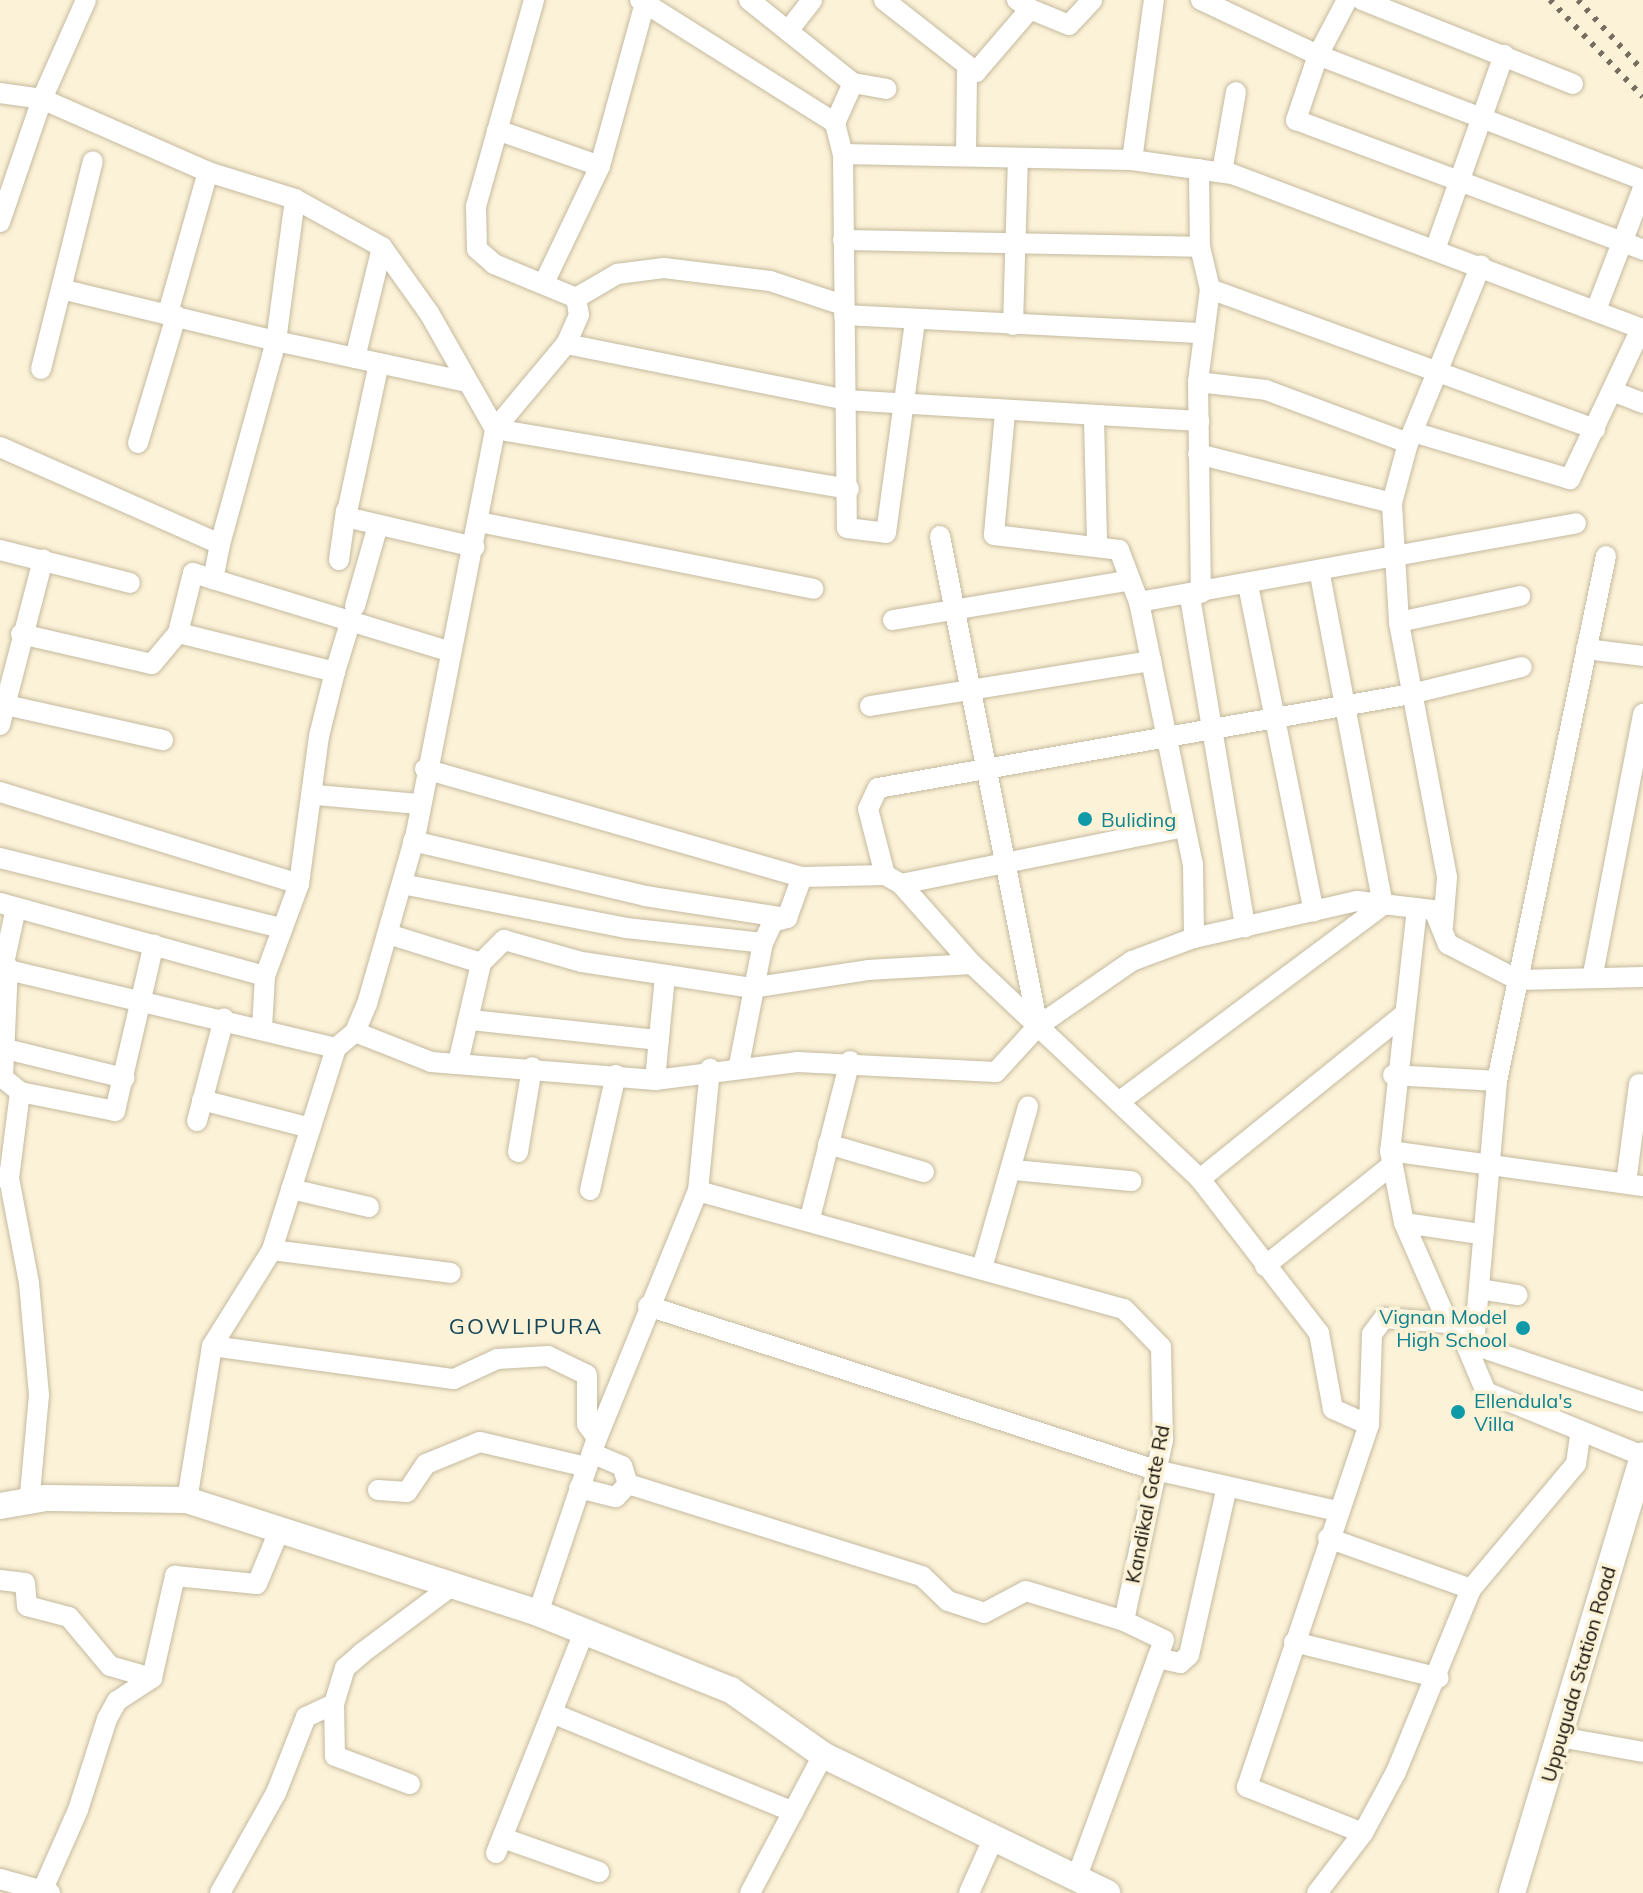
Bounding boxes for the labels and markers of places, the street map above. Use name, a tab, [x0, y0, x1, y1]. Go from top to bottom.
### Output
place label: Buliding	[1101, 807, 1176, 831]
marker: Buliding	[1076, 810, 1094, 828]
place label: Vignan Model High School	[1379, 1304, 1507, 1351]
marker: Vignan Model High School	[1514, 1319, 1532, 1337]
place label: Ellendula's Villa	[1474, 1388, 1573, 1435]
marker: Ellendula's Villa	[1449, 1403, 1467, 1421]

